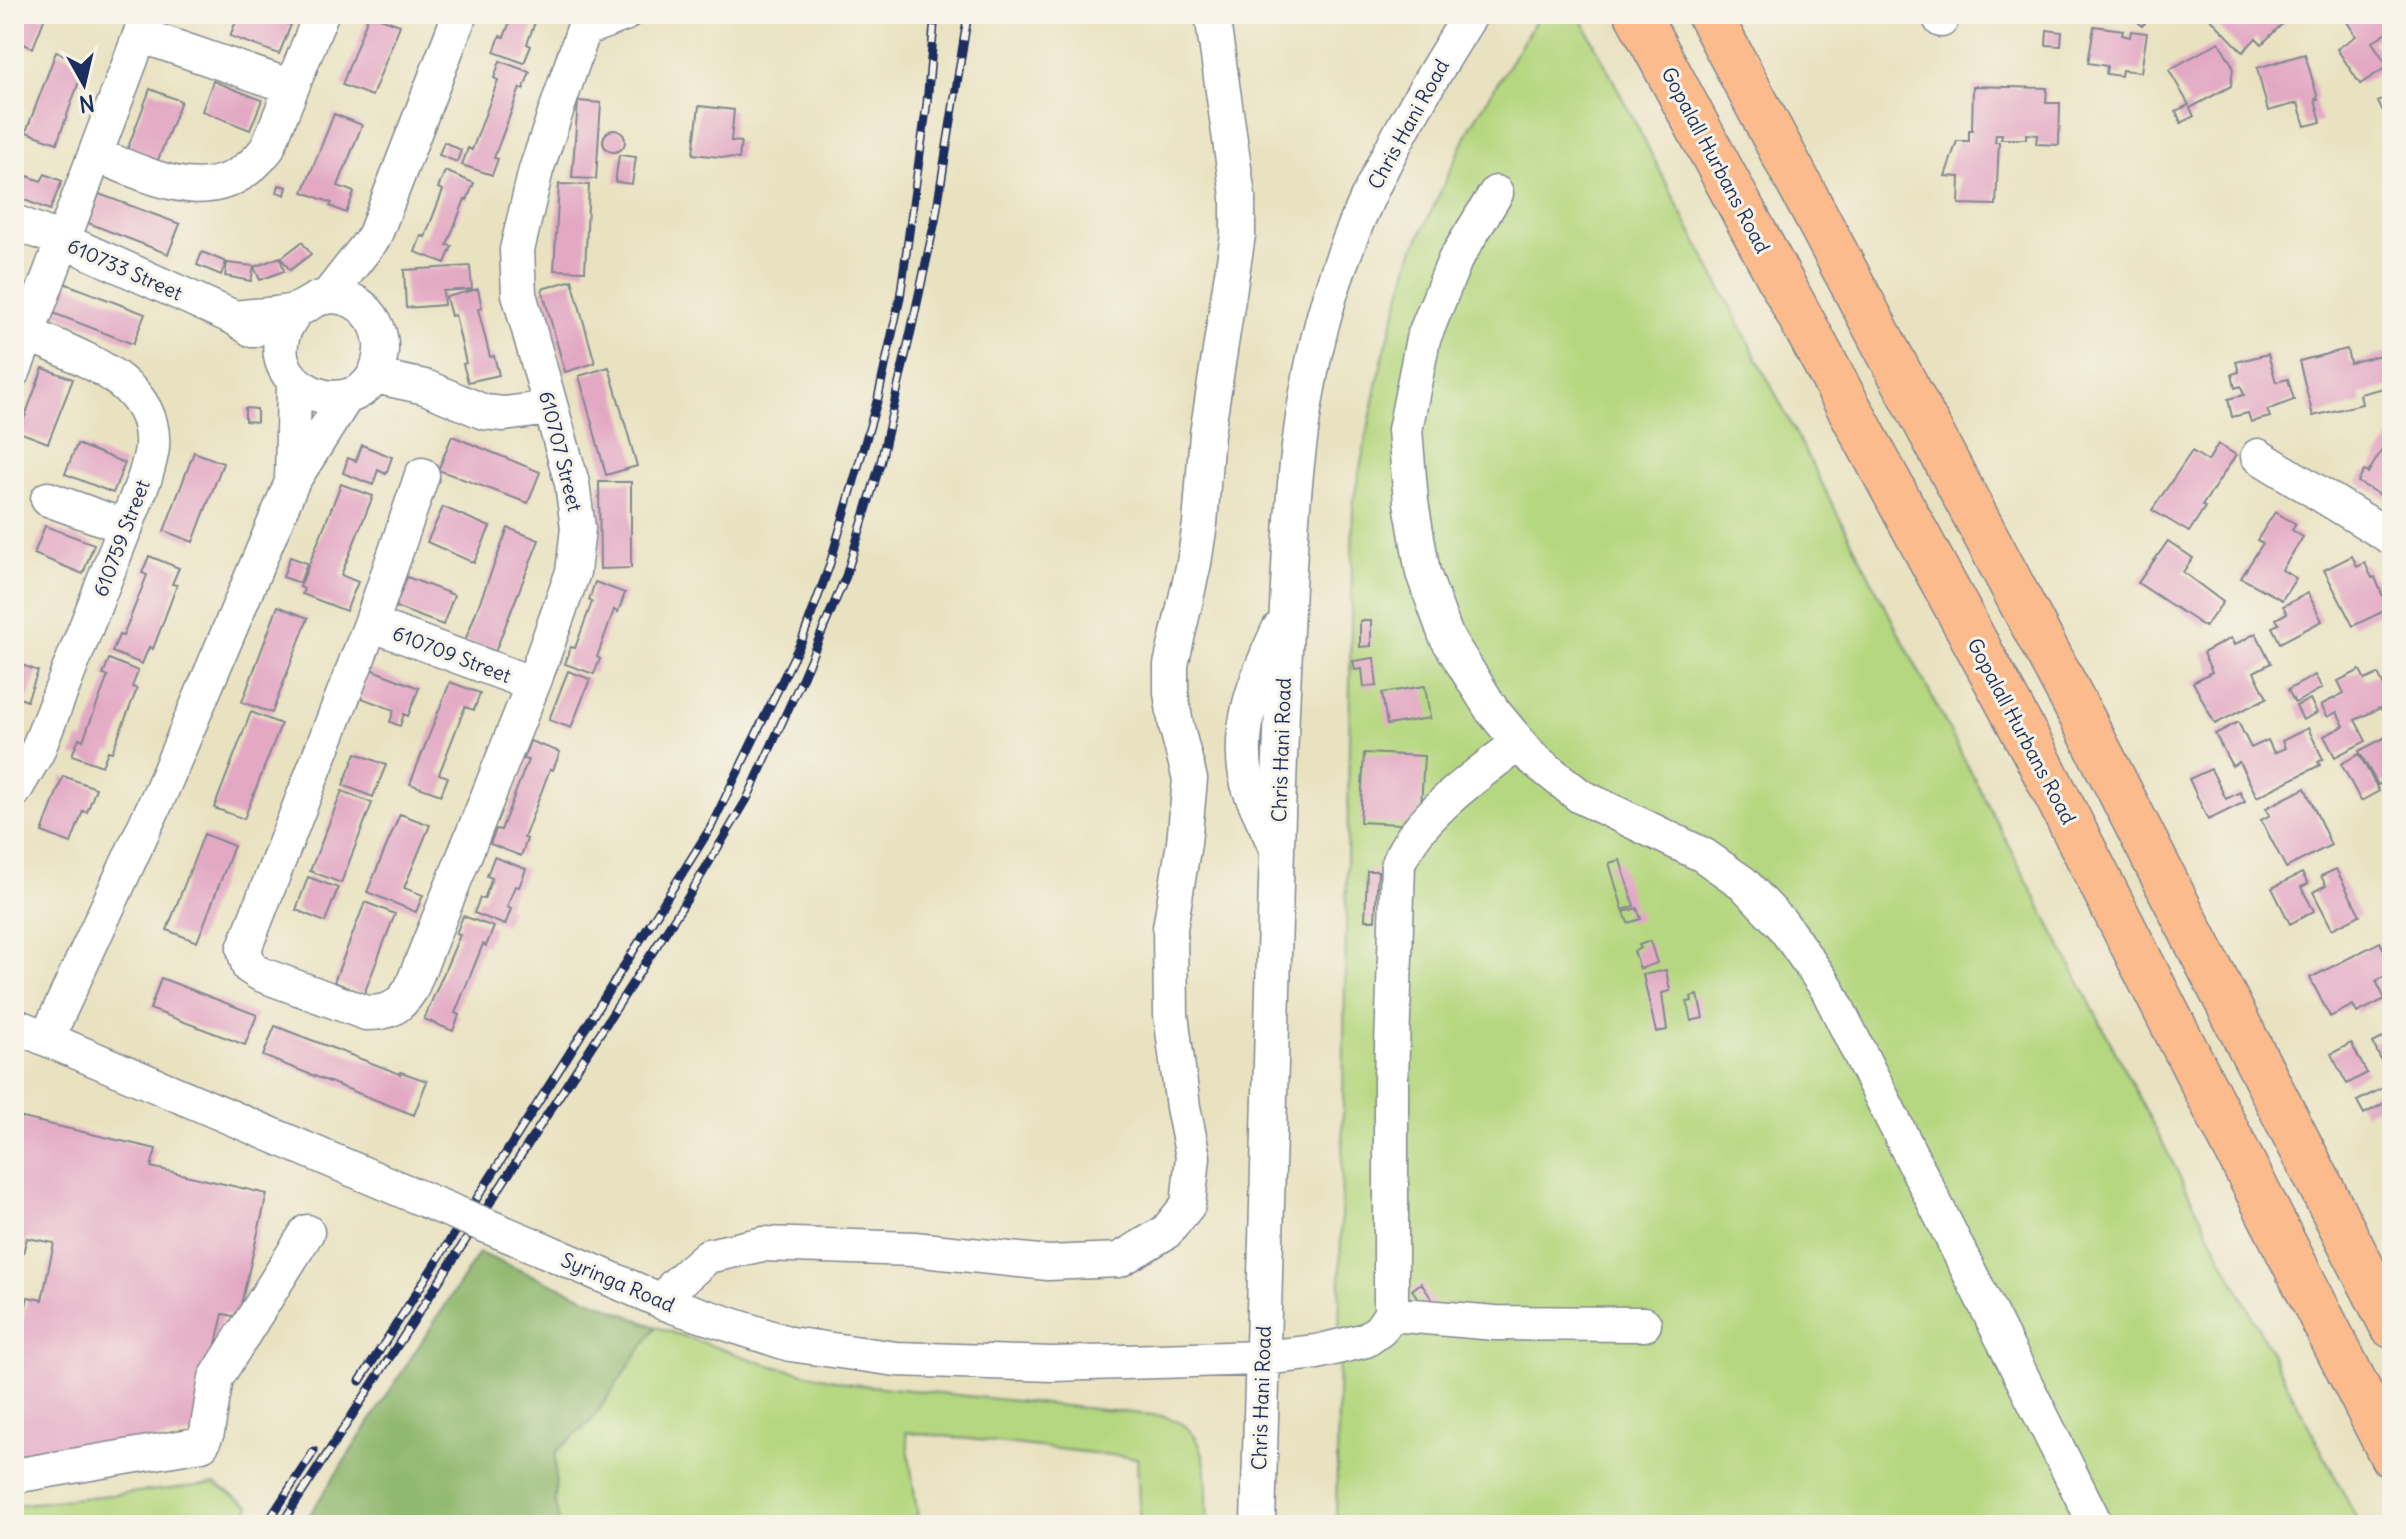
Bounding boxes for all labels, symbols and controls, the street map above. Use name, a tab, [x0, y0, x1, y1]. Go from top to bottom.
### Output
north arrow	[44, 44, 124, 124]
street label: Chris Hani Road	[1362, 54, 1454, 193]
street label: Gopalall Hurbans Road	[1656, 63, 1776, 258]
text: N	[77, 89, 96, 119]
street label: 610733 Street	[64, 233, 187, 306]
street label: 610707 Street	[534, 388, 588, 514]
street label: 610759 Street	[87, 476, 155, 600]
street label: 610709 Street	[389, 620, 515, 688]
street label: Gopalall Hurbans Road	[1962, 634, 2082, 829]
street label: Chris Hani Road	[1266, 677, 1296, 823]
street label: Syringa Road	[557, 1247, 679, 1317]
street label: Chris Hani Road	[1246, 1325, 1276, 1471]

